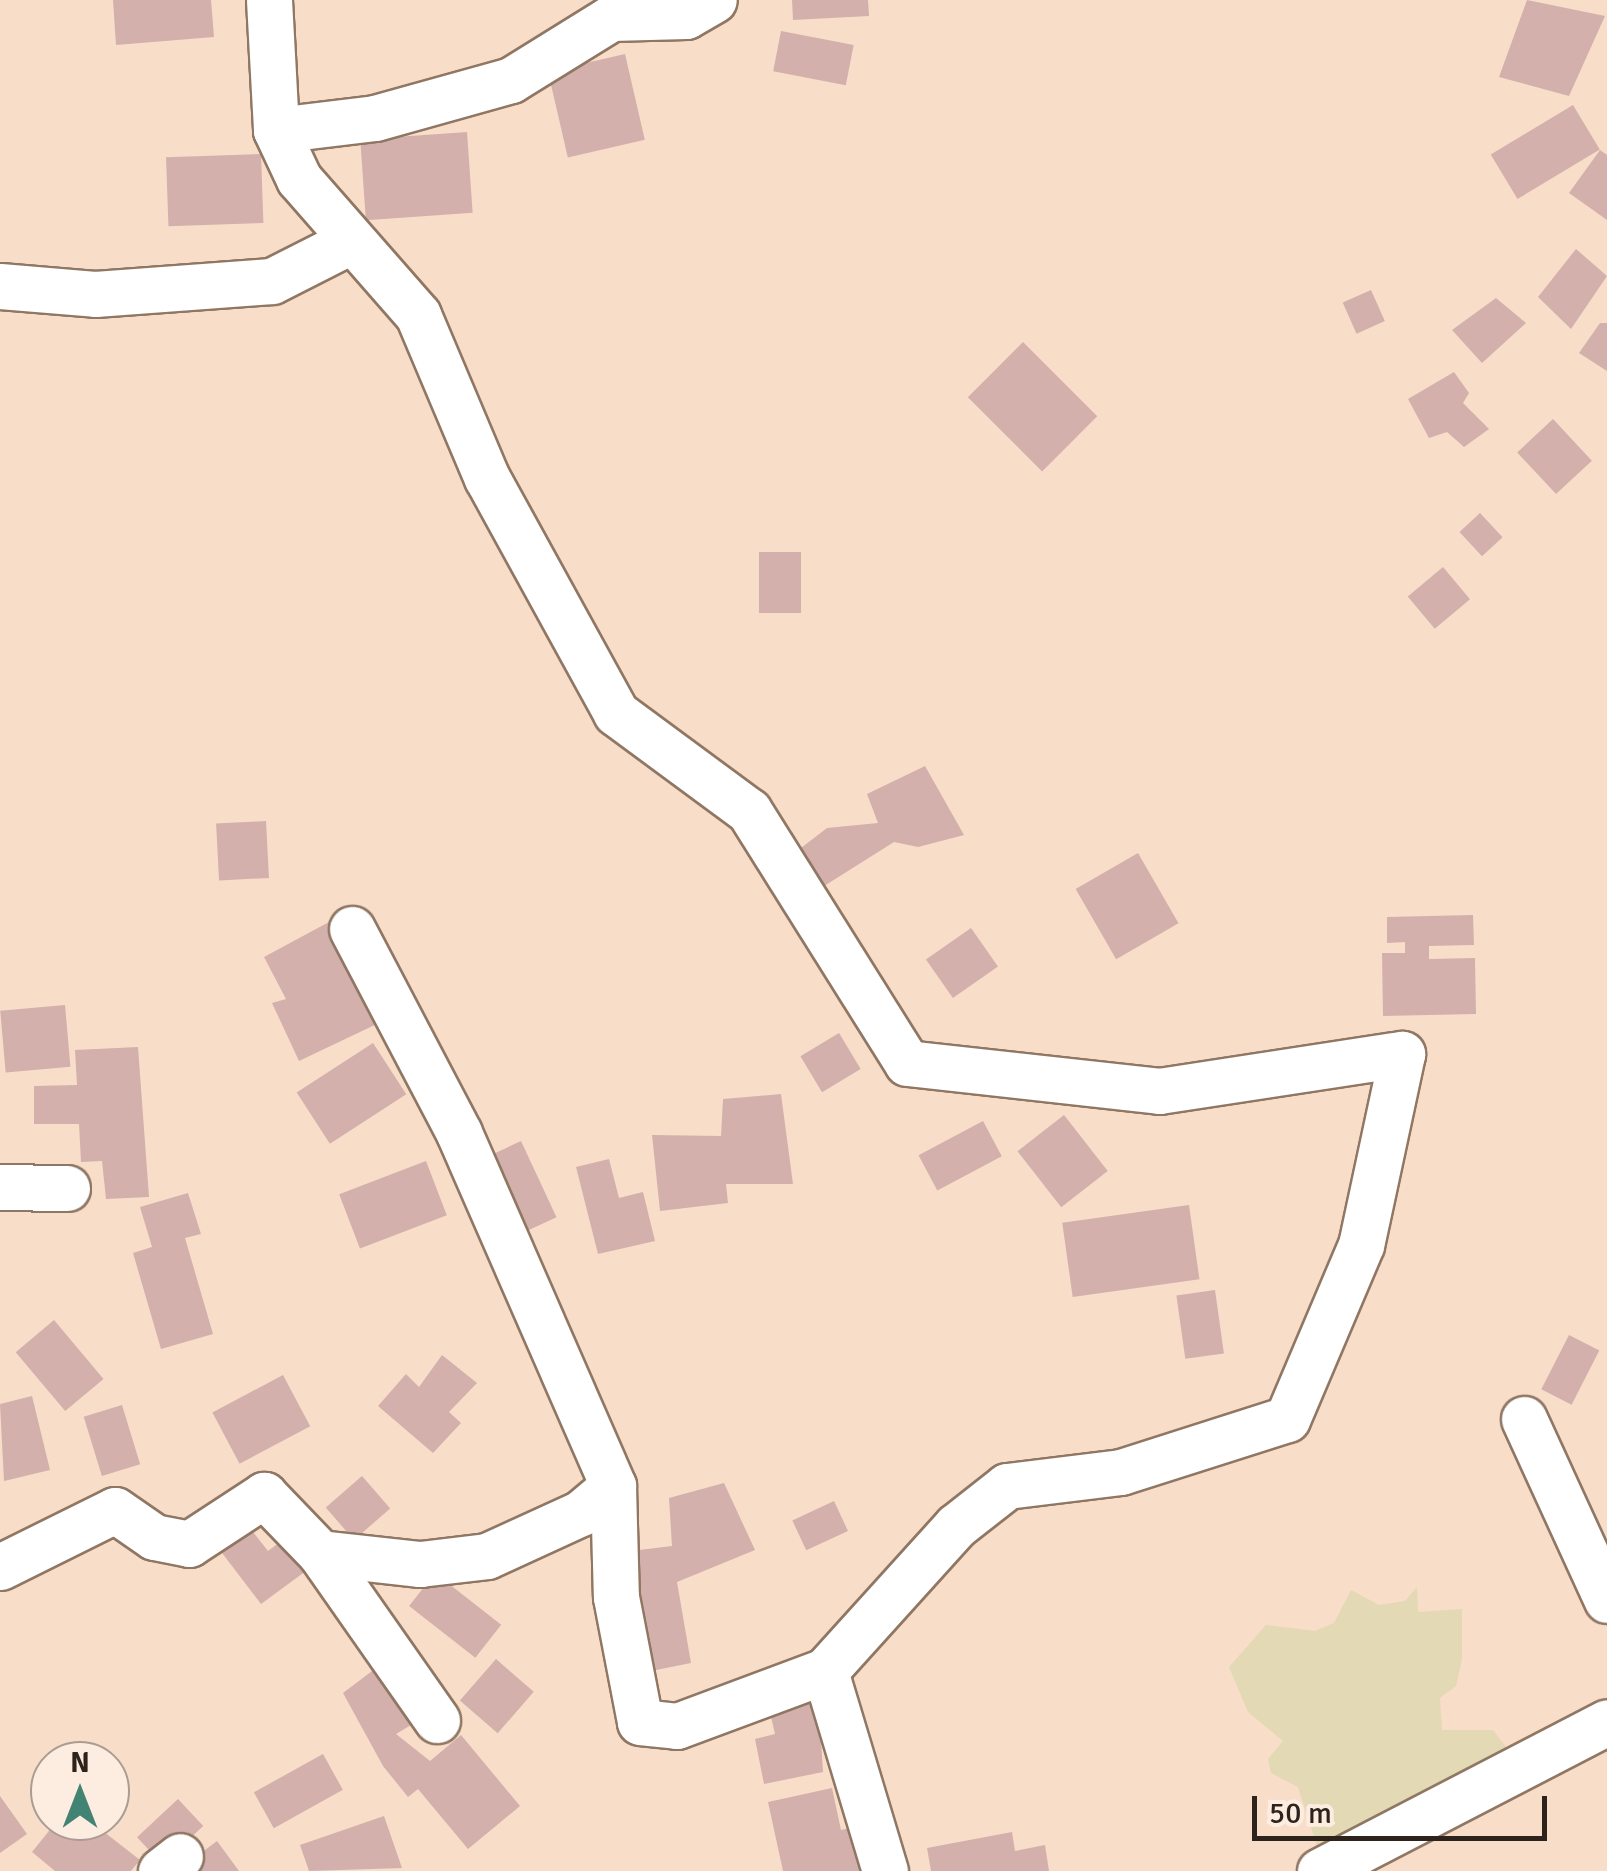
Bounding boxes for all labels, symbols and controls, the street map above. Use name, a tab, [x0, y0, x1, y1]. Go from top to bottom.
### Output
north arrow	[30, 1741, 130, 1841]
text: N	[70, 1746, 90, 1780]
scale bar	[1257, 1776, 1552, 1838]
text: 50 m	[1269, 1795, 1332, 1832]

